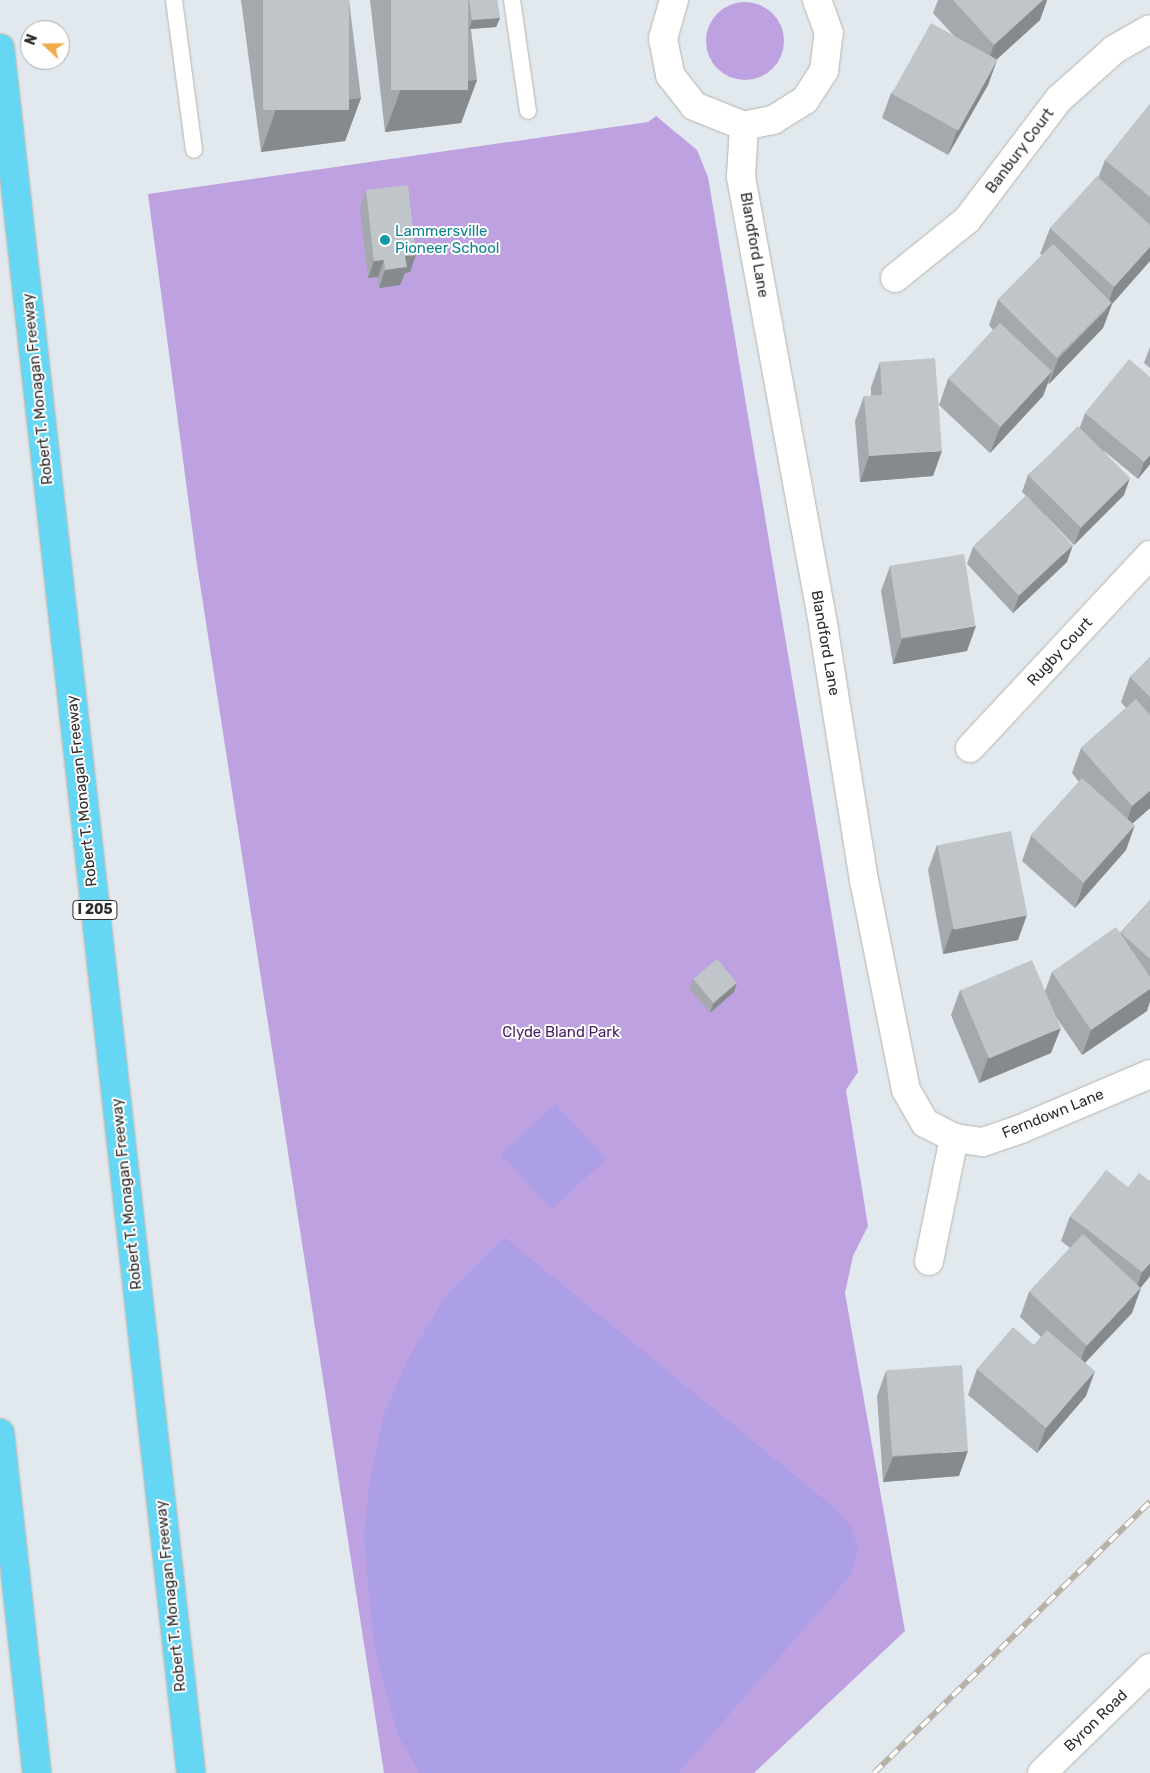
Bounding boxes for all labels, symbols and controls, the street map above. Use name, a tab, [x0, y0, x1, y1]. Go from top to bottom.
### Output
north arrow	[20, 20, 70, 70]
text: N	[22, 32, 41, 48]
street label: Banbury Court	[982, 105, 1058, 197]
street label: Blandford Lane	[736, 191, 772, 299]
place label: Lammersville Pioneer School	[395, 222, 500, 257]
marker: Lammersville Pioneer School	[379, 234, 391, 246]
street label: Robert T. Monagan Freeway	[19, 292, 57, 486]
street label: Blandford Lane	[807, 589, 843, 697]
street label: Rugby Court	[1024, 614, 1096, 690]
street label: Robert T. Monagan Freeway	[63, 694, 101, 888]
road number: I 205	[71, 898, 119, 922]
park label: Clyde Bland Park	[502, 1024, 620, 1042]
street label: Ferndown Lane	[1000, 1085, 1106, 1143]
street label: Robert T. Monagan Freeway	[108, 1097, 146, 1291]
street label: Robert T. Monagan Freeway	[152, 1499, 190, 1693]
street label: Byron Road	[1061, 1686, 1131, 1756]

